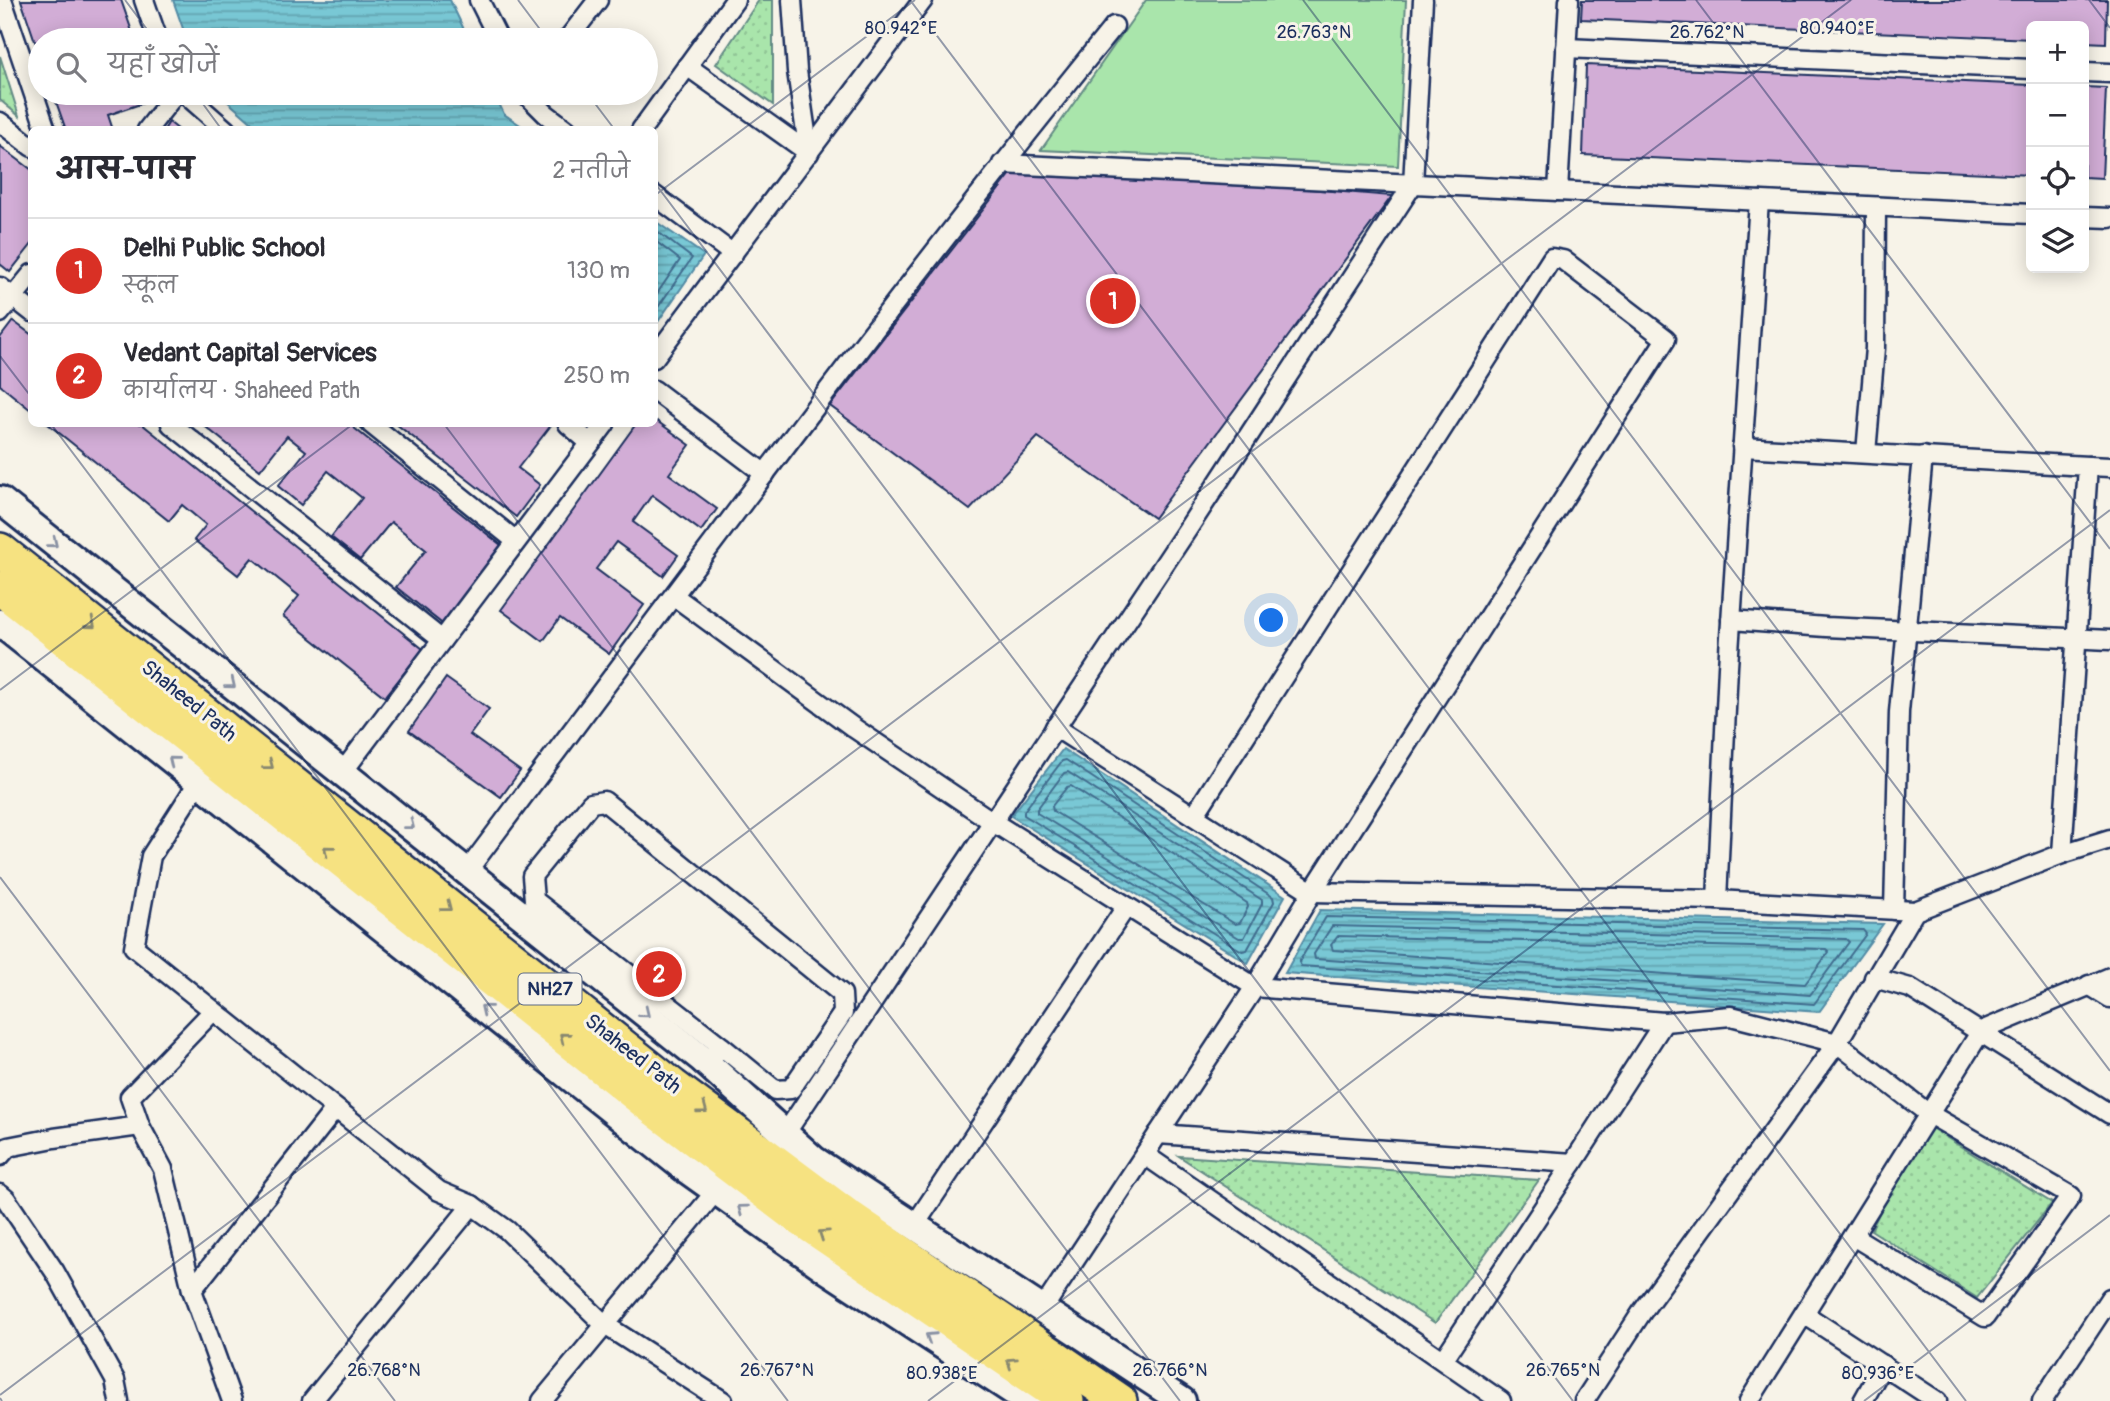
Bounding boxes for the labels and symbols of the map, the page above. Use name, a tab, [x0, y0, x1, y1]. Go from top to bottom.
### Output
text: 80.942°E	[865, 17, 937, 40]
text: 80.940°E	[1800, 17, 1874, 40]
text: 26.763°N	[1277, 21, 1351, 44]
text: 26.762°N	[1670, 21, 1744, 44]
pin: 1	[1090, 275, 1136, 327]
one-way arrow	[46, 534, 58, 547]
your location	[1254, 603, 1288, 637]
one-way arrow	[84, 615, 96, 628]
street label: Shaheed Path	[136, 654, 242, 748]
one-way arrow	[224, 676, 236, 689]
one-way arrow	[169, 756, 181, 769]
one-way arrow	[262, 757, 274, 770]
one-way arrow	[402, 817, 414, 830]
one-way arrow	[323, 846, 336, 858]
one-way arrow	[439, 899, 452, 911]
pin: 2	[636, 948, 682, 1000]
road number: NH27	[518, 973, 582, 1004]
one-way arrow	[481, 1005, 493, 1018]
one-way arrow	[638, 1005, 650, 1018]
street label: Shaheed Path	[579, 1008, 687, 1100]
one-way arrow	[559, 1033, 571, 1046]
one-way arrow	[695, 1100, 708, 1113]
one-way arrow	[737, 1205, 750, 1217]
one-way arrow	[818, 1230, 831, 1242]
one-way arrow	[925, 1333, 938, 1345]
one-way arrow	[1005, 1358, 1018, 1371]
text: 26.768°N	[347, 1359, 421, 1382]
text: 26.767°N	[740, 1359, 814, 1382]
text: 26.766°N	[1132, 1359, 1208, 1382]
text: 26.765°N	[1526, 1359, 1600, 1382]
text: 80.938°E	[907, 1362, 977, 1385]
text: 80.936°E	[1842, 1362, 1914, 1385]

